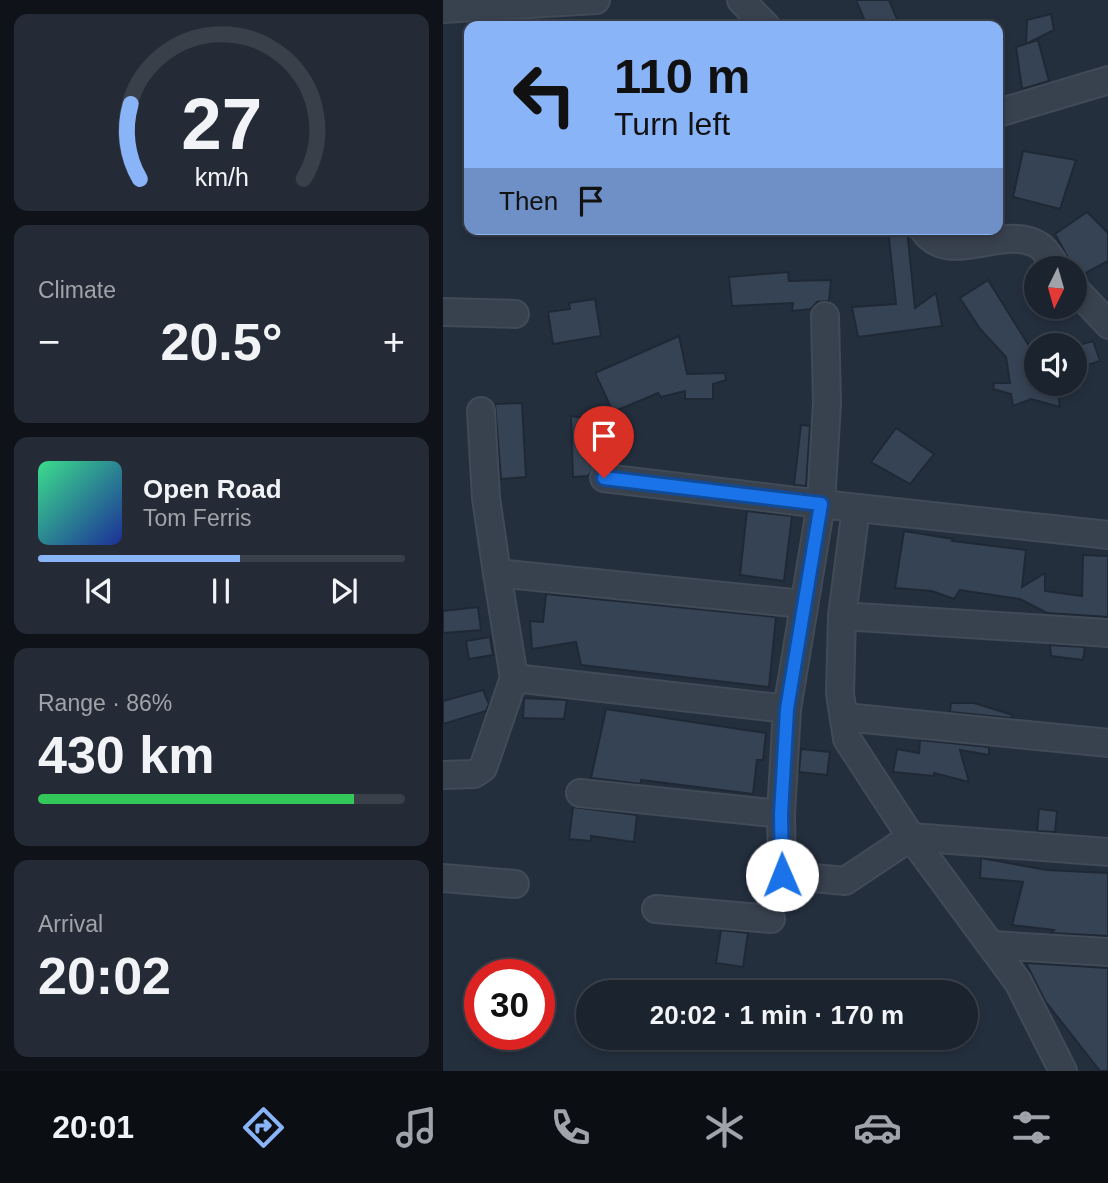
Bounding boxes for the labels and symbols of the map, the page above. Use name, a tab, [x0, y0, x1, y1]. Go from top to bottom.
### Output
north arrow	[1024, 256, 1087, 318]
pin	[574, 406, 634, 478]
position arrow	[745, 838, 819, 912]
speed limit sign: 30	[464, 959, 555, 1050]

